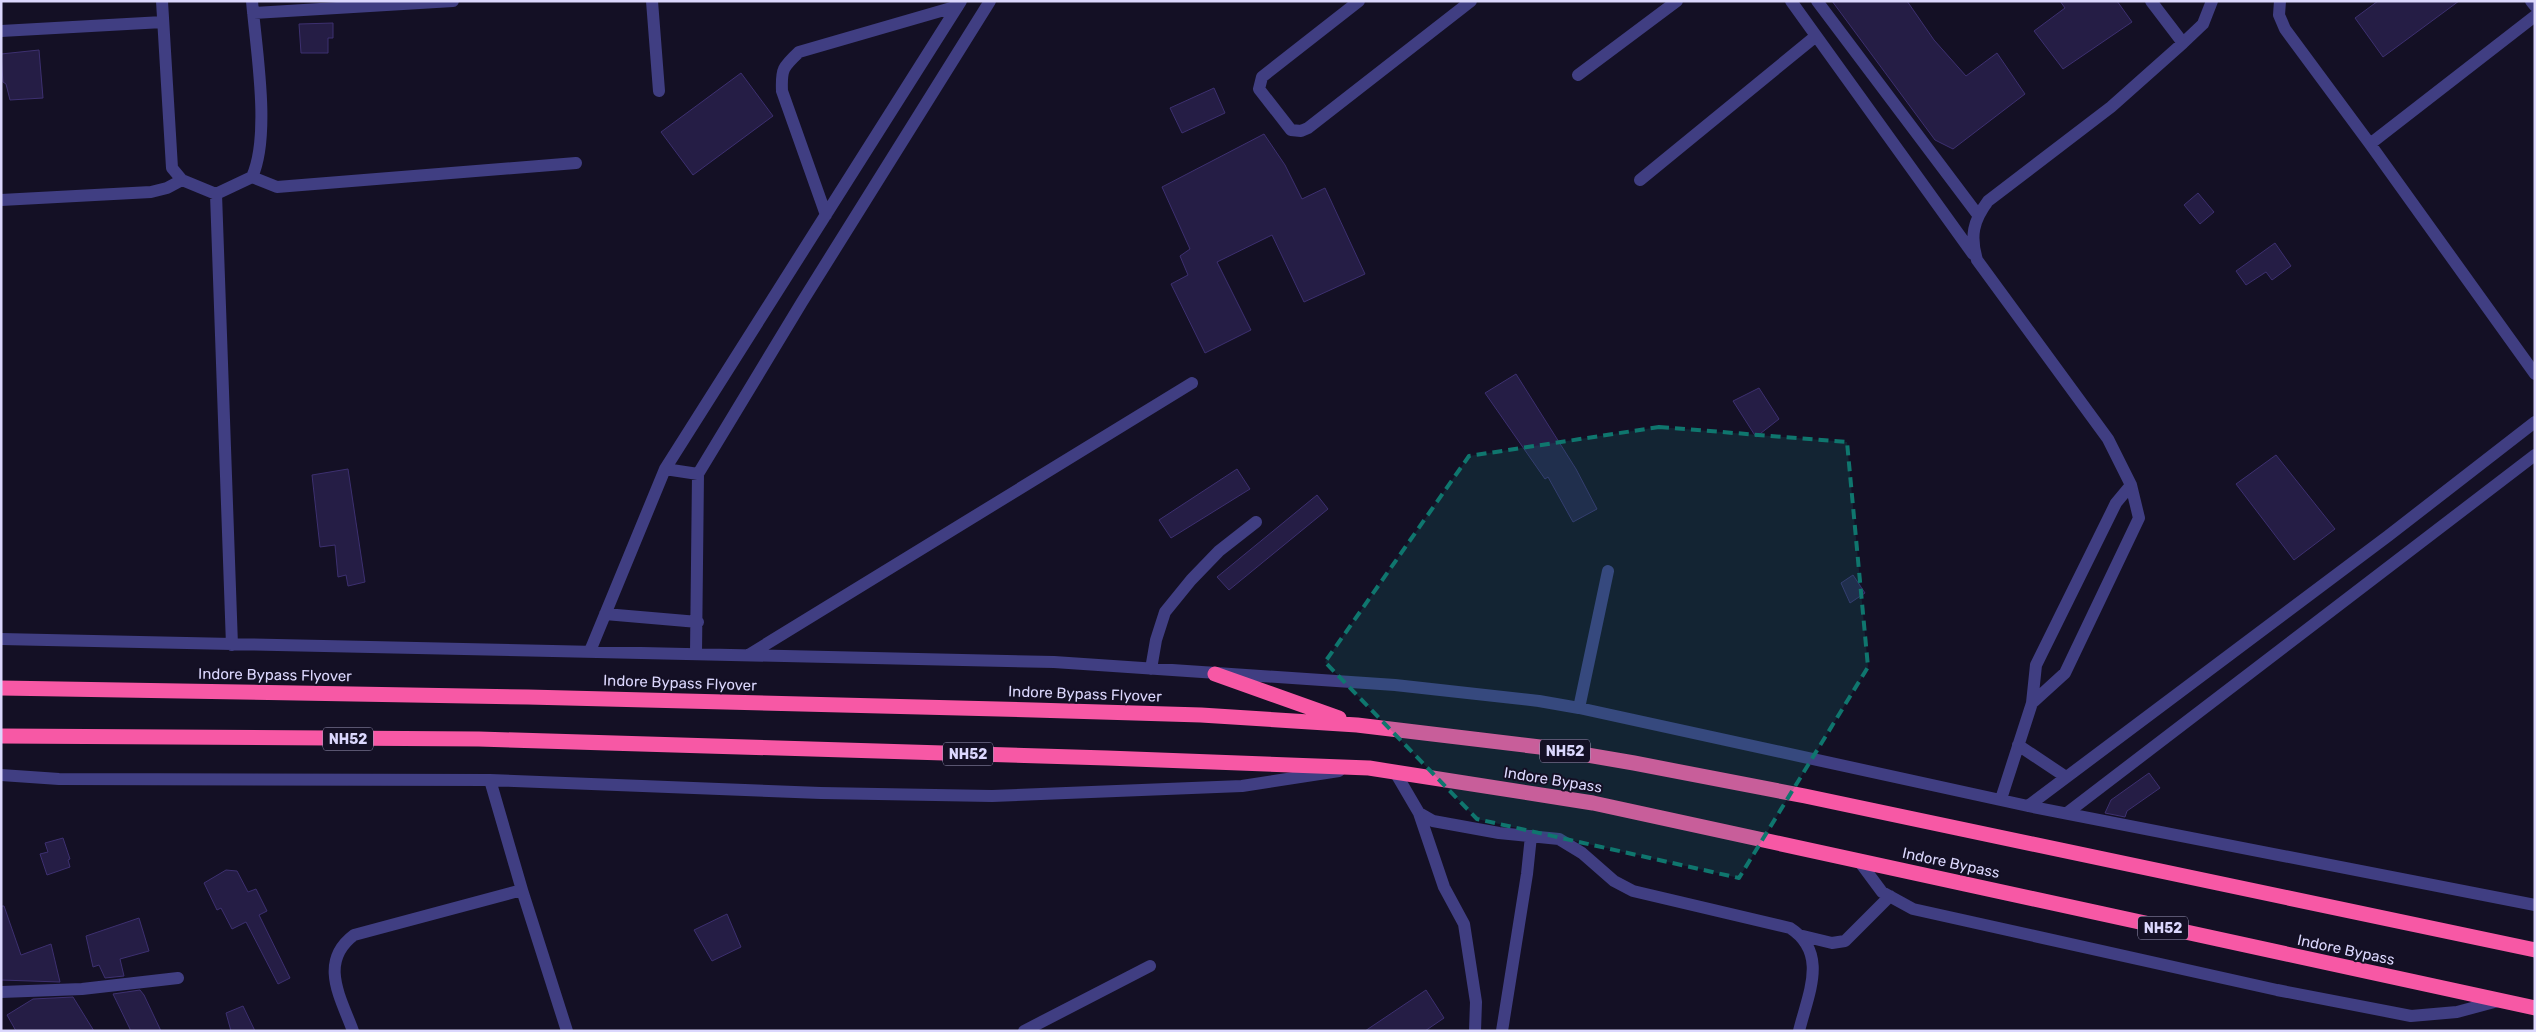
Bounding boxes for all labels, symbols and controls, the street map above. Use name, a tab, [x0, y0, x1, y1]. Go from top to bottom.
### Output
street label: Indore Bypass Flyover	[198, 665, 352, 685]
street label: Indore Bypass Flyover	[603, 671, 757, 695]
street label: Indore Bypass Flyover	[1008, 682, 1162, 706]
road number: NH52	[323, 728, 373, 751]
road number: NH52	[1540, 739, 1590, 762]
road number: NH52	[943, 742, 993, 766]
street label: Indore Bypass	[1503, 763, 1604, 797]
street label: Indore Bypass	[1901, 844, 2002, 882]
road number: NH52	[2138, 916, 2188, 940]
street label: Indore Bypass	[2296, 931, 2397, 969]

